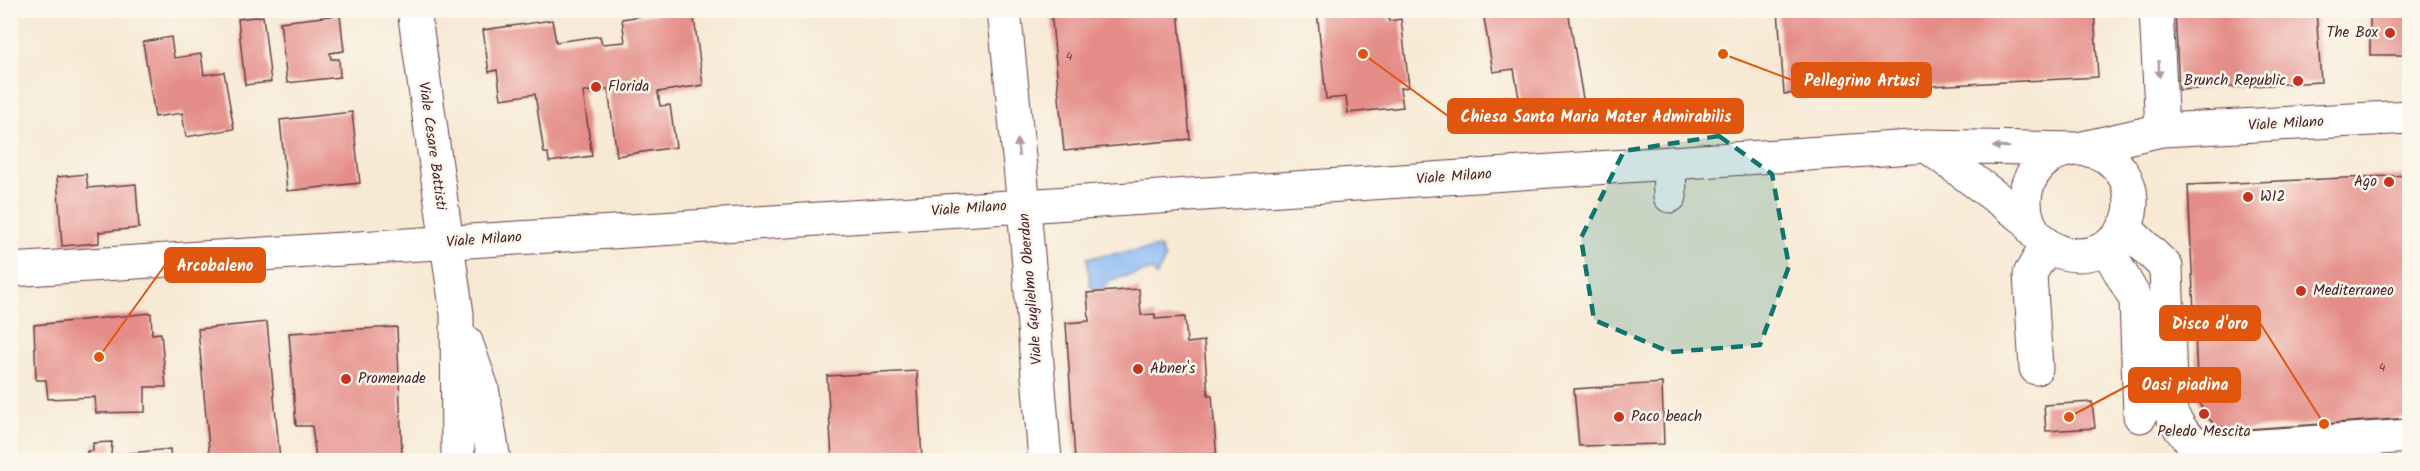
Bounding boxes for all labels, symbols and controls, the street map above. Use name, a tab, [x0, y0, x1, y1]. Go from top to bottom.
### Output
place label: The Box	[2326, 21, 2379, 45]
marker: The Box	[2383, 26, 2397, 40]
house number: 4	[1066, 47, 1073, 66]
one-way arrow	[2154, 59, 2163, 78]
callout: Pellegrino Artusi	[1792, 63, 1931, 97]
text: Pellegrino Artusi	[1804, 69, 1921, 94]
place label: Brunch Republic	[2184, 69, 2286, 93]
marker: Brunch Republic	[2291, 74, 2305, 88]
place label: Florida	[608, 75, 649, 99]
street label: Viale Cesare Battisti	[411, 80, 453, 213]
marker: Florida	[589, 80, 603, 94]
callout: Chiesa Santa Maria Mater Admirabilis	[1448, 99, 1743, 133]
text: Chiesa Santa Maria Mater Admirabilis	[1461, 105, 1732, 130]
street label: Viale Milano	[2247, 110, 2325, 138]
one-way arrow	[1013, 138, 1023, 157]
one-way arrow	[1991, 143, 2010, 152]
street label: Viale Milano	[1415, 162, 1493, 192]
place label: Ago	[2354, 170, 2377, 194]
marker: Ago	[2382, 175, 2396, 189]
place label: W12	[2260, 185, 2285, 209]
marker: W12	[2241, 190, 2255, 204]
street label: Viale Milano	[930, 194, 1008, 224]
street label: Viale Guglielmo Oberdan	[1012, 212, 1050, 366]
street label: Viale Milano	[445, 225, 523, 255]
callout: Arcobaleno	[165, 248, 265, 282]
text: Arcobaleno	[177, 254, 253, 279]
place label: Mediterraneo	[2313, 279, 2394, 303]
marker: Mediterraneo	[2294, 284, 2308, 298]
callout: Disco d'oro	[2160, 306, 2260, 340]
text: Disco d'oro	[2172, 312, 2248, 337]
place label: Abner's	[1150, 357, 1196, 381]
house number: 4	[2379, 358, 2386, 377]
marker: Abner's	[1131, 362, 1145, 376]
place label: Promenade	[358, 367, 426, 391]
callout: Oasi piadina	[2129, 368, 2240, 402]
marker: Promenade	[339, 372, 353, 386]
text: Oasi piadina	[2142, 373, 2228, 398]
place label: Paco beach	[1631, 405, 1702, 429]
marker: Peledo Mescita	[2197, 407, 2211, 421]
marker: Paco beach	[1612, 410, 1626, 424]
place label: Peledo Mescita	[2157, 420, 2251, 444]

